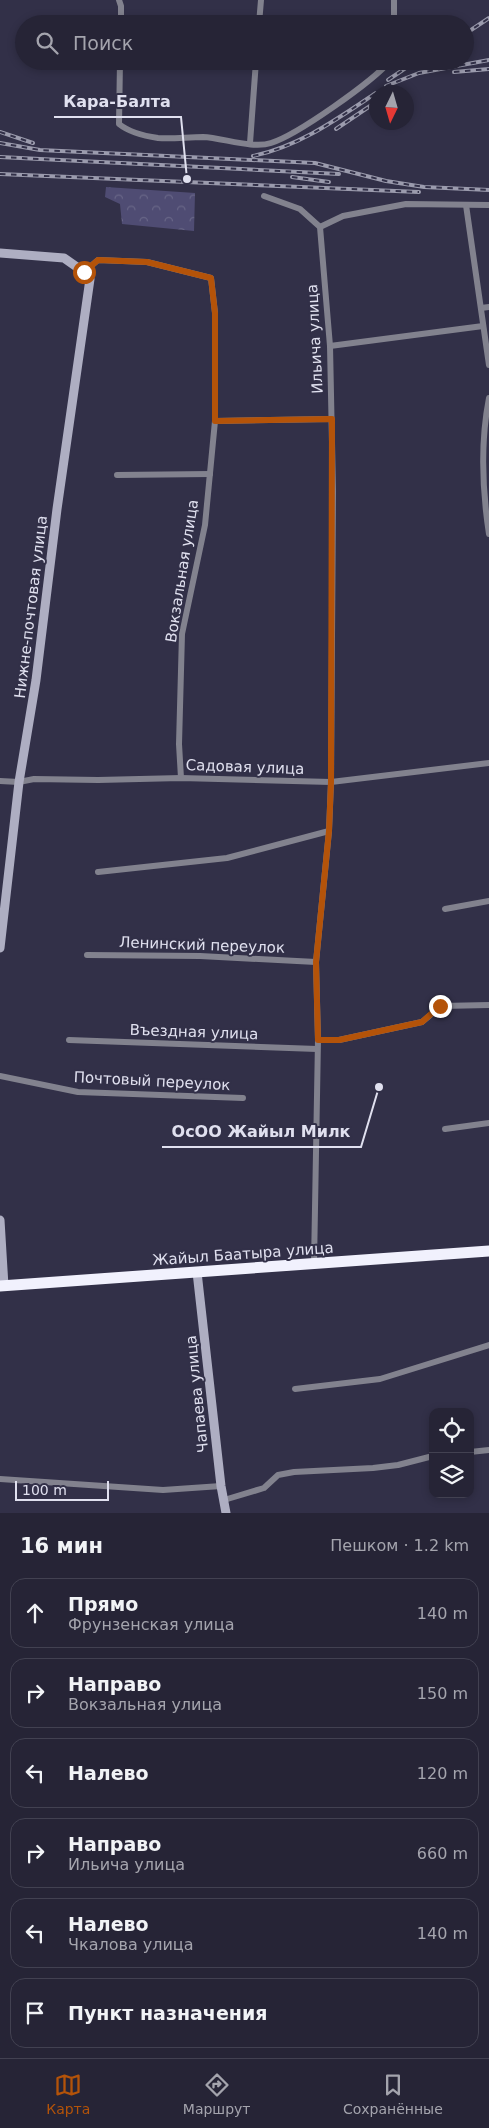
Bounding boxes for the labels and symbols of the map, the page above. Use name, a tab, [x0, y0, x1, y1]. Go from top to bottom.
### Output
north arrow	[369, 85, 414, 130]
callout: Кара-Балта	[54, 86, 181, 117]
text: Кара-Балта	[63, 92, 171, 111]
route start	[73, 261, 96, 284]
street label: Ильича улица	[303, 284, 327, 394]
street label: Вокзальная улица	[162, 498, 202, 644]
street label: Нижне-почтовая улица	[11, 514, 51, 700]
street label: Садовая улица	[185, 756, 305, 778]
street label: Ленинский переулок	[119, 933, 285, 957]
route end	[429, 995, 452, 1018]
street label: Въездная улица	[129, 1021, 259, 1043]
street label: Почтовый переулок	[73, 1068, 231, 1094]
callout: ОсОО Жайыл Милк	[162, 1116, 361, 1147]
text: ОсОО Жайыл Милк	[172, 1122, 351, 1141]
street label: Жайыл Баатыра улица	[152, 1239, 334, 1269]
street label: Чапаева улица	[182, 1334, 212, 1454]
scale bar	[15, 1478, 109, 1501]

